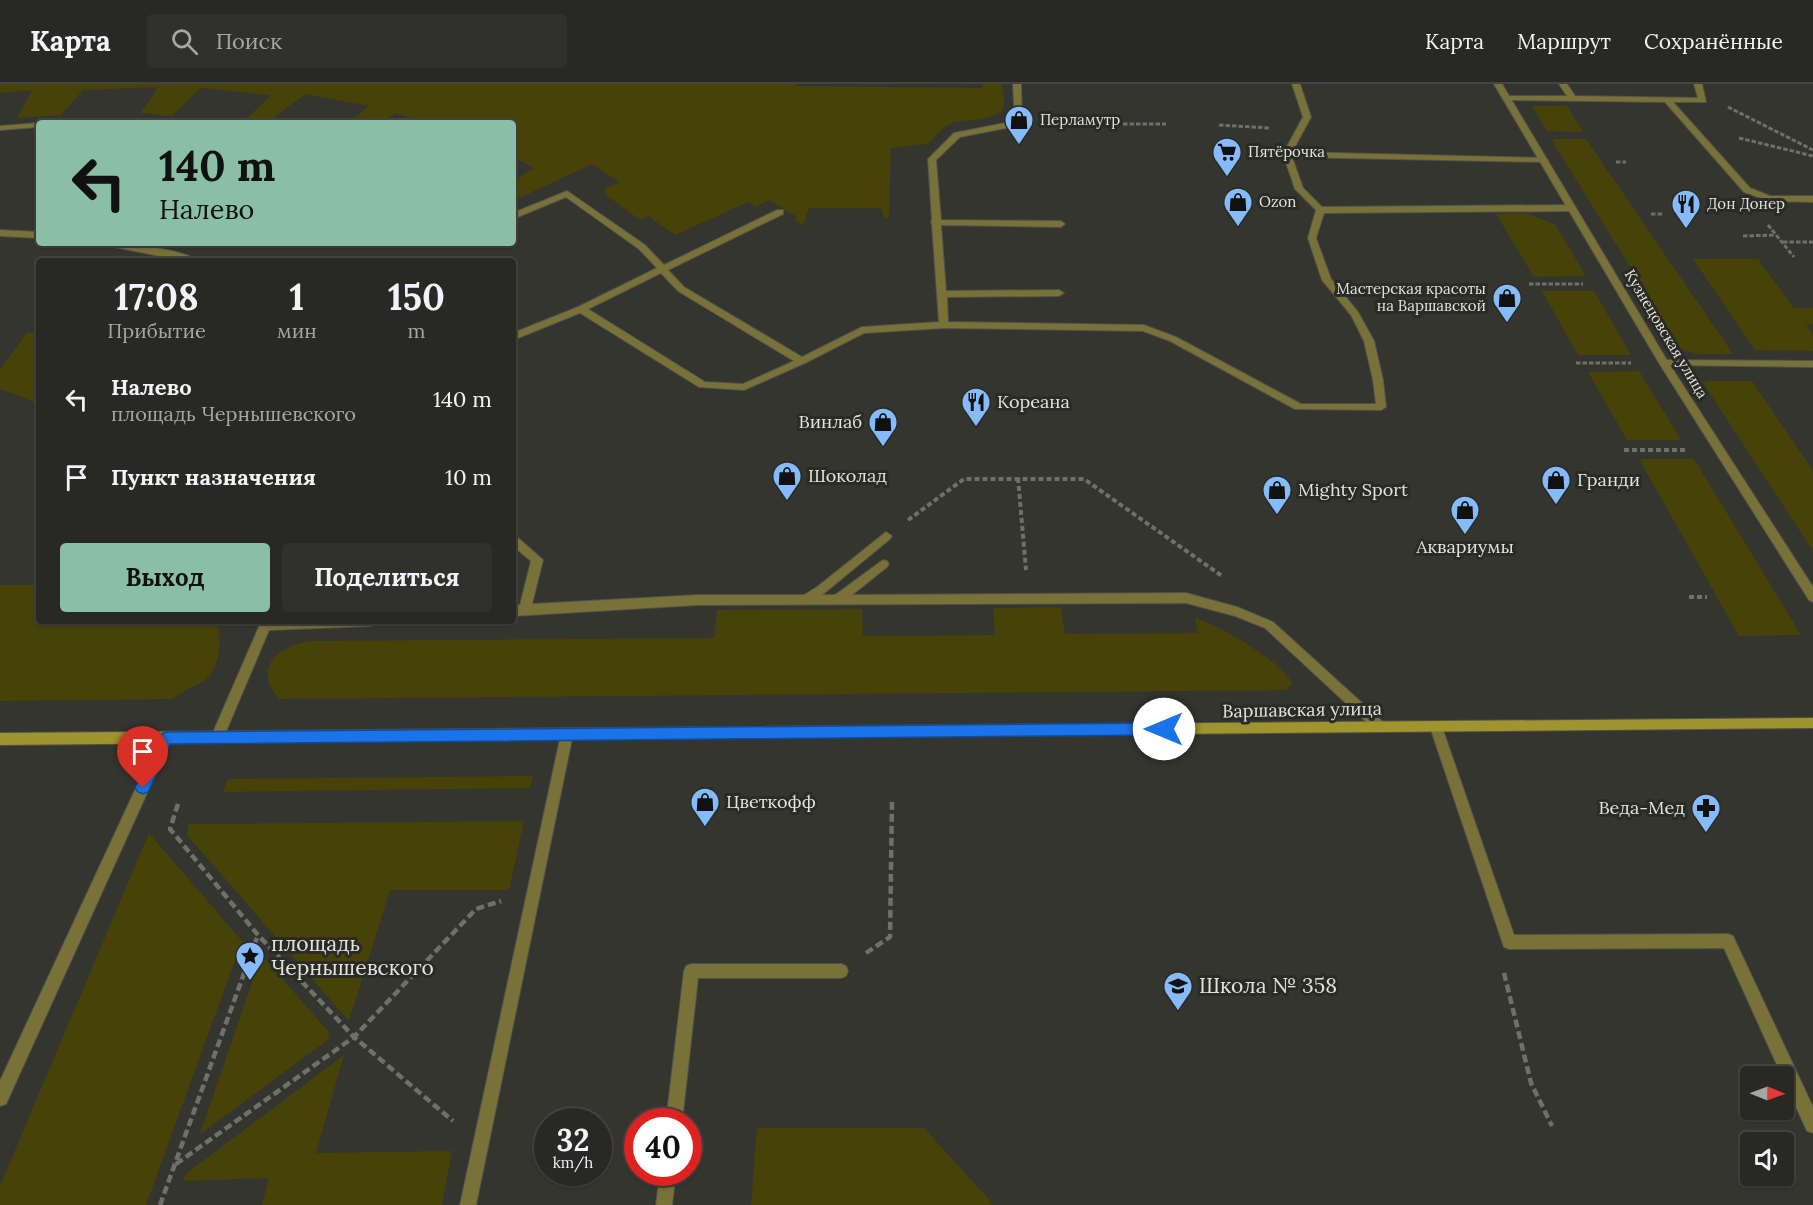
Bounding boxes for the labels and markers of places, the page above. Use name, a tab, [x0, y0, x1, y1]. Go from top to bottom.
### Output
shop icon: Перламутр	[1003, 104, 1035, 146]
place label: Перламутр	[1040, 110, 1120, 129]
supermarket icon: Пятёрочка	[1211, 136, 1243, 178]
place label: Пятёрочка	[1248, 142, 1325, 161]
shop icon: Ozon	[1222, 186, 1254, 228]
restaurant icon: Дон Донер	[1670, 188, 1702, 230]
place label: Ozon	[1259, 192, 1296, 211]
place label: Дон Донер	[1707, 194, 1785, 213]
place label: Мастерская красоты на Варшавской	[1336, 279, 1486, 315]
shop icon: Мастерская красоты на Варшавской	[1491, 282, 1523, 324]
restaurant icon: Кореана	[960, 386, 992, 428]
place label: Кореана	[997, 390, 1070, 413]
shop icon: Винлаб	[867, 406, 899, 448]
place label: Винлаб	[799, 410, 862, 433]
shop icon: Шоколад	[771, 460, 803, 502]
place label: Шоколад	[808, 464, 887, 487]
shop icon: Гранди	[1540, 464, 1572, 506]
place label: Гранди	[1577, 468, 1640, 491]
shop icon: Mighty Sport	[1261, 474, 1293, 516]
place label: Mighty Sport	[1298, 478, 1408, 501]
shop icon: Аквариумы	[1449, 494, 1481, 536]
place label: Аквариумы	[1415, 535, 1514, 558]
pin	[117, 726, 168, 788]
shop icon: Цветкофф	[689, 786, 721, 828]
place label: Цветкофф	[726, 790, 816, 813]
pharmacy icon: Веда-Мед	[1690, 792, 1722, 834]
place label: Веда-Мед	[1598, 796, 1685, 819]
place label: площадь Чернышевского	[271, 930, 434, 981]
place icon: площадь Чернышевского	[234, 940, 266, 982]
school or university icon: Школа № 358	[1162, 970, 1194, 1012]
place label: Школа № 358	[1199, 972, 1337, 999]

